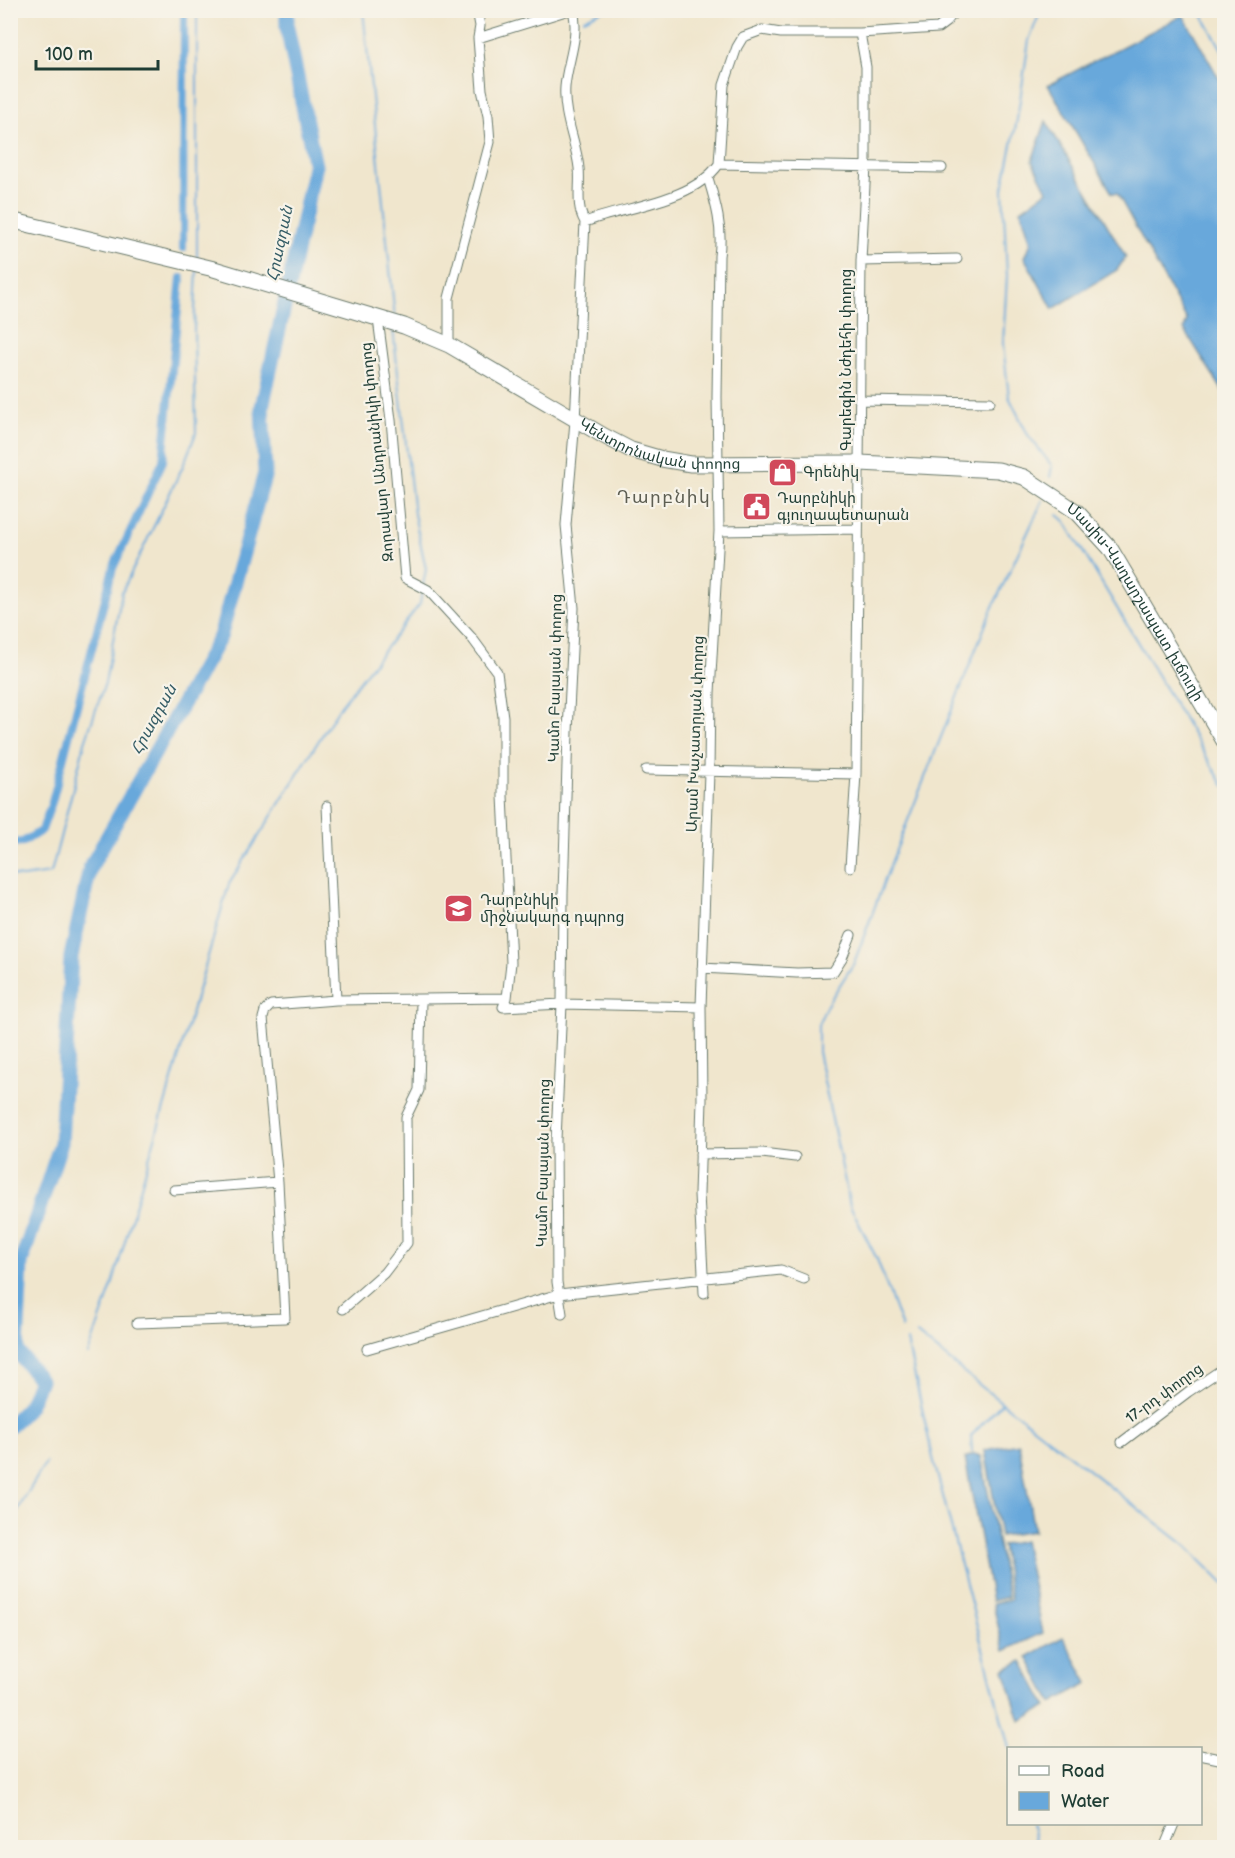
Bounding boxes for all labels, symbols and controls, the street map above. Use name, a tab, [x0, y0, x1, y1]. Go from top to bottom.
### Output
scale bar	[36, 33, 158, 71]
text: 100 m	[45, 44, 93, 65]
water label: Հրազդան	[263, 202, 298, 283]
street label: Գարեգին Նժդեհի փողոց	[837, 269, 856, 451]
street label: Զորավար Անդրանիկի փողոց	[357, 341, 398, 563]
street label: Կենտրոնական փողոց	[576, 415, 741, 474]
shop icon: Գրենիկ	[766, 456, 798, 488]
place label: Գրենիկ	[803, 463, 859, 482]
district label: Դարբնիկ	[617, 487, 711, 508]
place label: Դարբնիկի գյուղապետարան	[777, 489, 909, 525]
public building icon: Դարբնիկի գյուղապետարան	[740, 491, 772, 523]
street label: Մասիս-Վաղարշապատ խճուղի	[1063, 499, 1207, 705]
street label: Կամո Բալայան փողոց	[545, 593, 566, 763]
street label: Արամ Խաչատրյան փողոց	[683, 635, 708, 833]
water label: Հրազդան	[127, 680, 182, 758]
place label: Դարբնիկի միջնակարգ դպրոց	[480, 891, 624, 927]
school or university icon: Դարբնիկի միջնակարգ դպրոց	[443, 893, 475, 925]
street label: Կամո Բալայան փողոց	[533, 1078, 554, 1248]
street label: 17-րդ փողոց	[1122, 1359, 1207, 1428]
legend	[1007, 1747, 1202, 1825]
text: Road	[1061, 1761, 1105, 1782]
text: Water	[1061, 1791, 1109, 1812]

